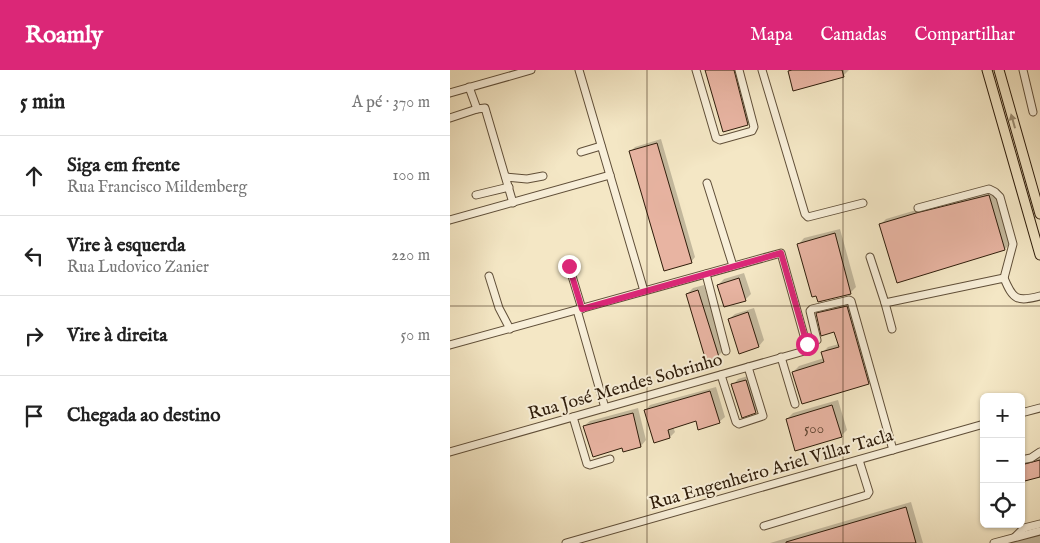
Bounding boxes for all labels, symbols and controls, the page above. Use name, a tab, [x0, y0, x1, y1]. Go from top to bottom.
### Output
text: Roamly	[25, 20, 103, 51]
text: Mapa	[750, 24, 792, 47]
text: Camadas	[820, 24, 886, 47]
text: Compartilhar	[914, 24, 1015, 47]
text: 5 min	[20, 89, 65, 116]
text: A pé · 370 m	[352, 93, 430, 113]
one-way arrow	[1009, 113, 1017, 128]
text: Siga em frente	[67, 154, 180, 178]
icon: ahead	[20, 162, 48, 190]
text: 100 m	[393, 166, 430, 186]
text: Rua Francisco Mildemberg	[67, 178, 247, 198]
text: Vire à esquerda	[67, 234, 185, 258]
icon: left	[20, 242, 48, 270]
text: 220 m	[391, 246, 430, 266]
route end	[558, 255, 581, 278]
text: Rua Ludovico Zanier	[67, 258, 209, 278]
icon: right	[20, 322, 48, 350]
text: Vire à direita	[67, 324, 167, 348]
text: 50 m	[401, 326, 430, 346]
route start	[796, 333, 819, 356]
street label: Rua José Mendes Sobrinho	[526, 349, 726, 426]
map controls	[980, 393, 1025, 528]
button: +	[980, 393, 1025, 438]
icon: arrive	[20, 402, 48, 430]
text: Chegada ao destino	[67, 404, 220, 428]
house number: 500	[804, 419, 824, 438]
street label: Rua Engenheiro Ariel Villar Tacla	[647, 425, 896, 516]
button: −	[980, 438, 1025, 483]
button: locate	[980, 483, 1025, 528]

